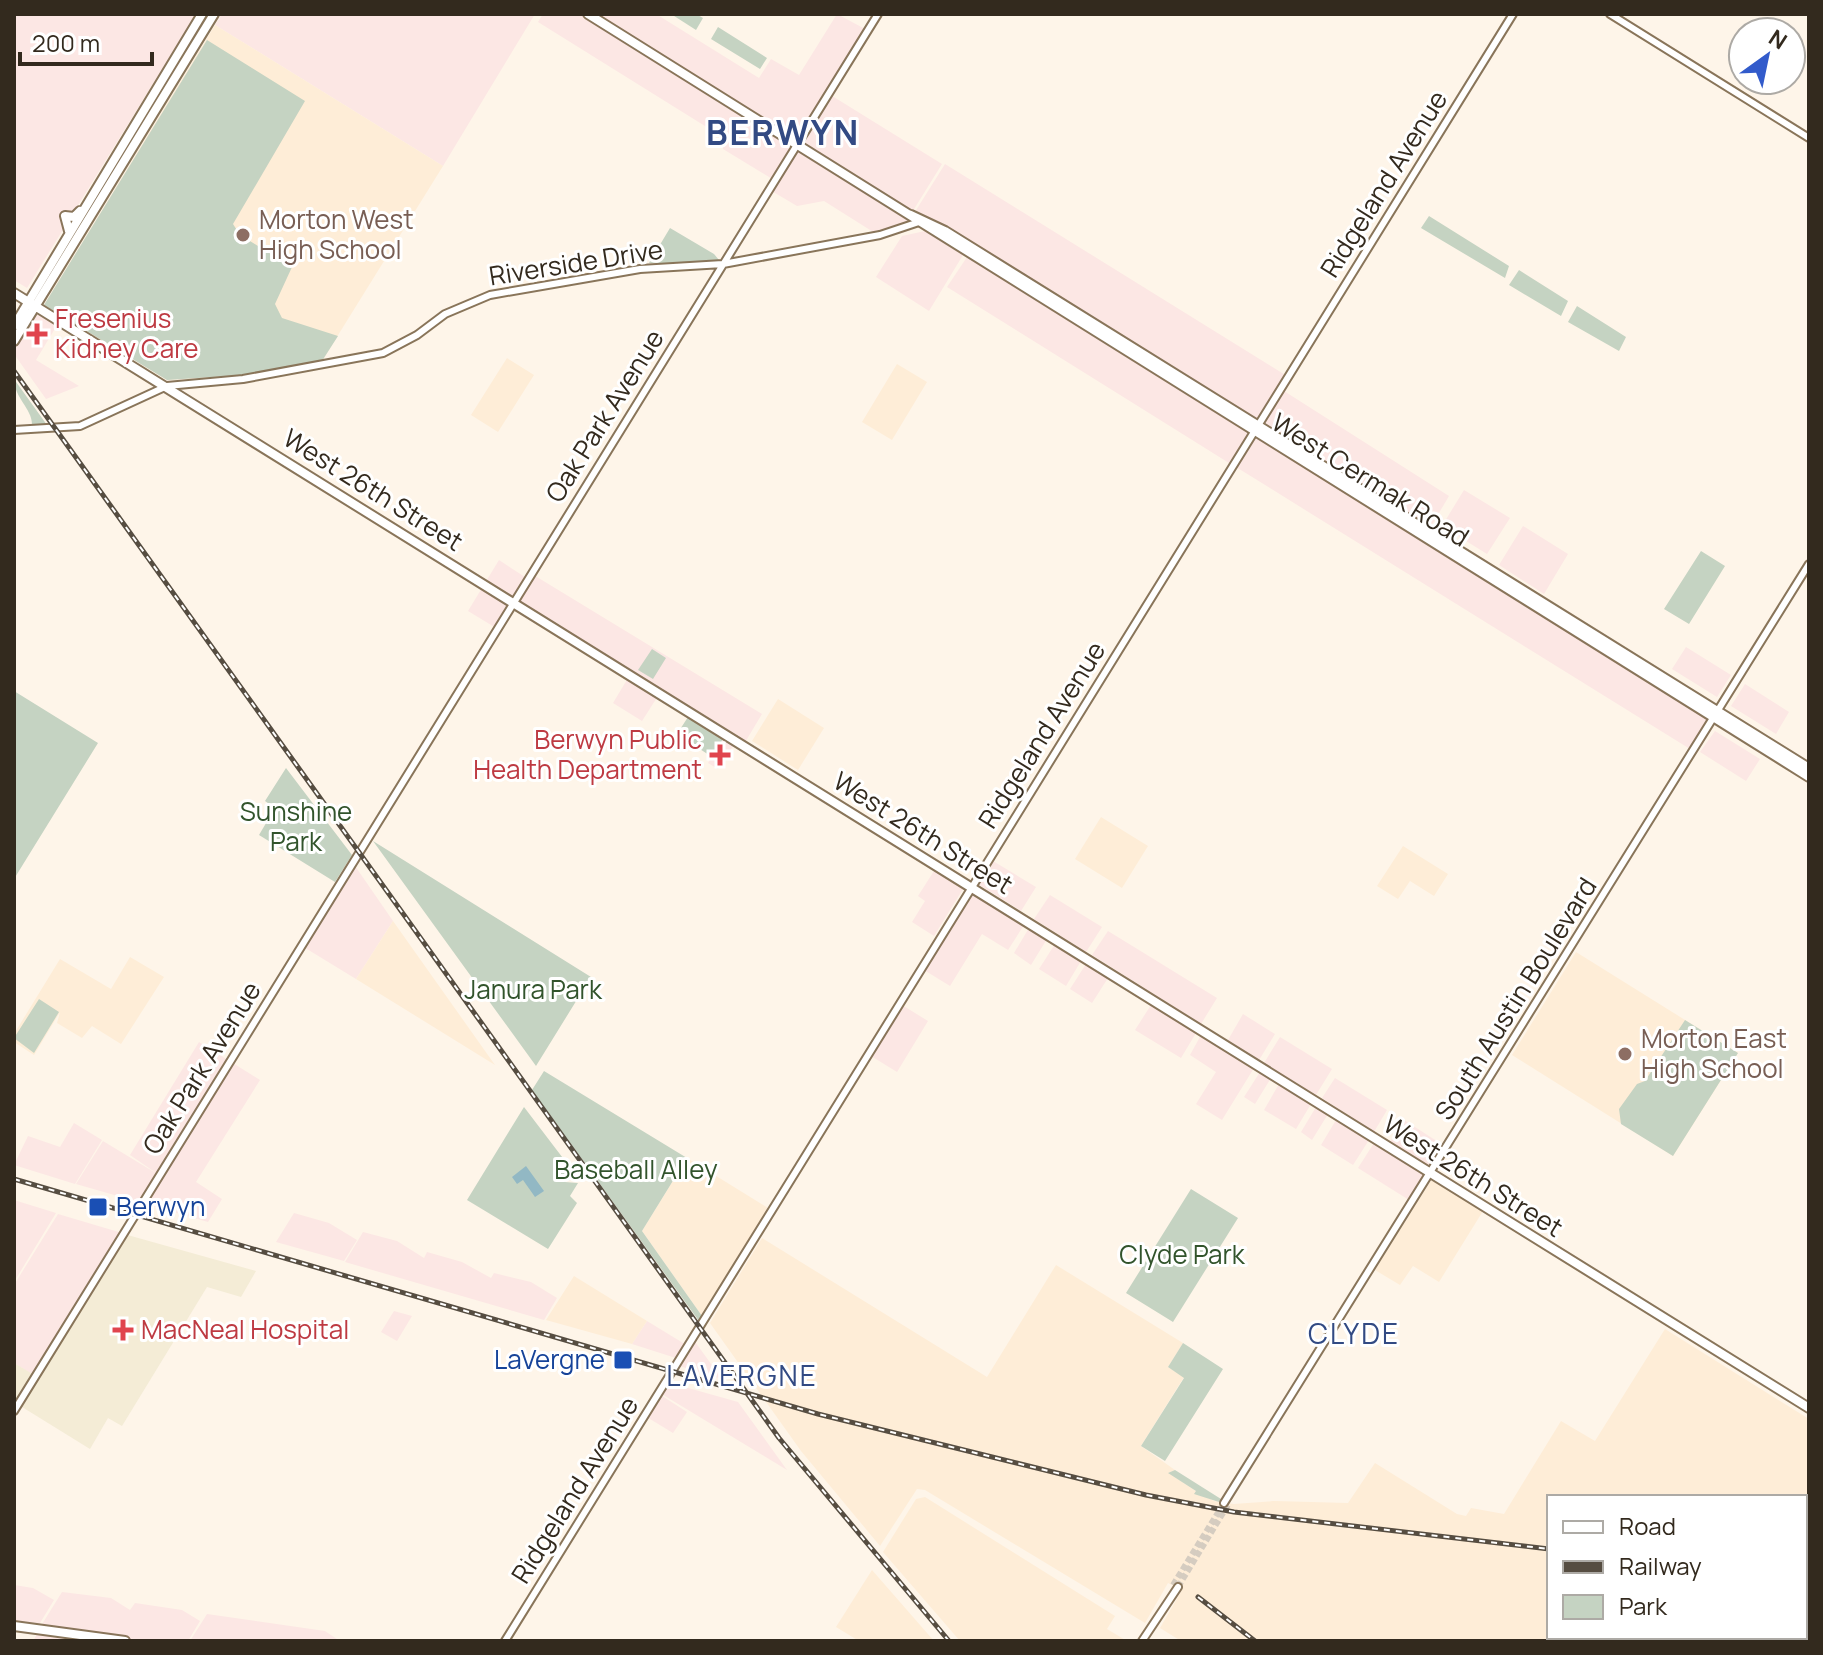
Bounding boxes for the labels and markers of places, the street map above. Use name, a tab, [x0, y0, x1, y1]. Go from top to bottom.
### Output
place label: Morton West High School	[259, 201, 414, 267]
marker: Morton West High School	[234, 226, 252, 244]
place label: Fresenius Kidney Care	[55, 300, 198, 366]
marker: Fresenius Kidney Care	[26, 323, 48, 345]
place label: Berwyn Public Health Department	[473, 721, 702, 787]
marker: Berwyn Public Health Department	[709, 744, 731, 766]
place label: Morton East High School	[1641, 1020, 1787, 1086]
marker: Morton East High School	[1616, 1045, 1634, 1063]
place label: Berwyn	[116, 1188, 206, 1224]
marker: Berwyn	[87, 1196, 109, 1218]
place label: MacNeal Hospital	[141, 1311, 349, 1347]
marker: MacNeal Hospital	[112, 1319, 134, 1341]
place label: LaVergne	[494, 1341, 605, 1377]
marker: LaVergne	[612, 1349, 634, 1371]

